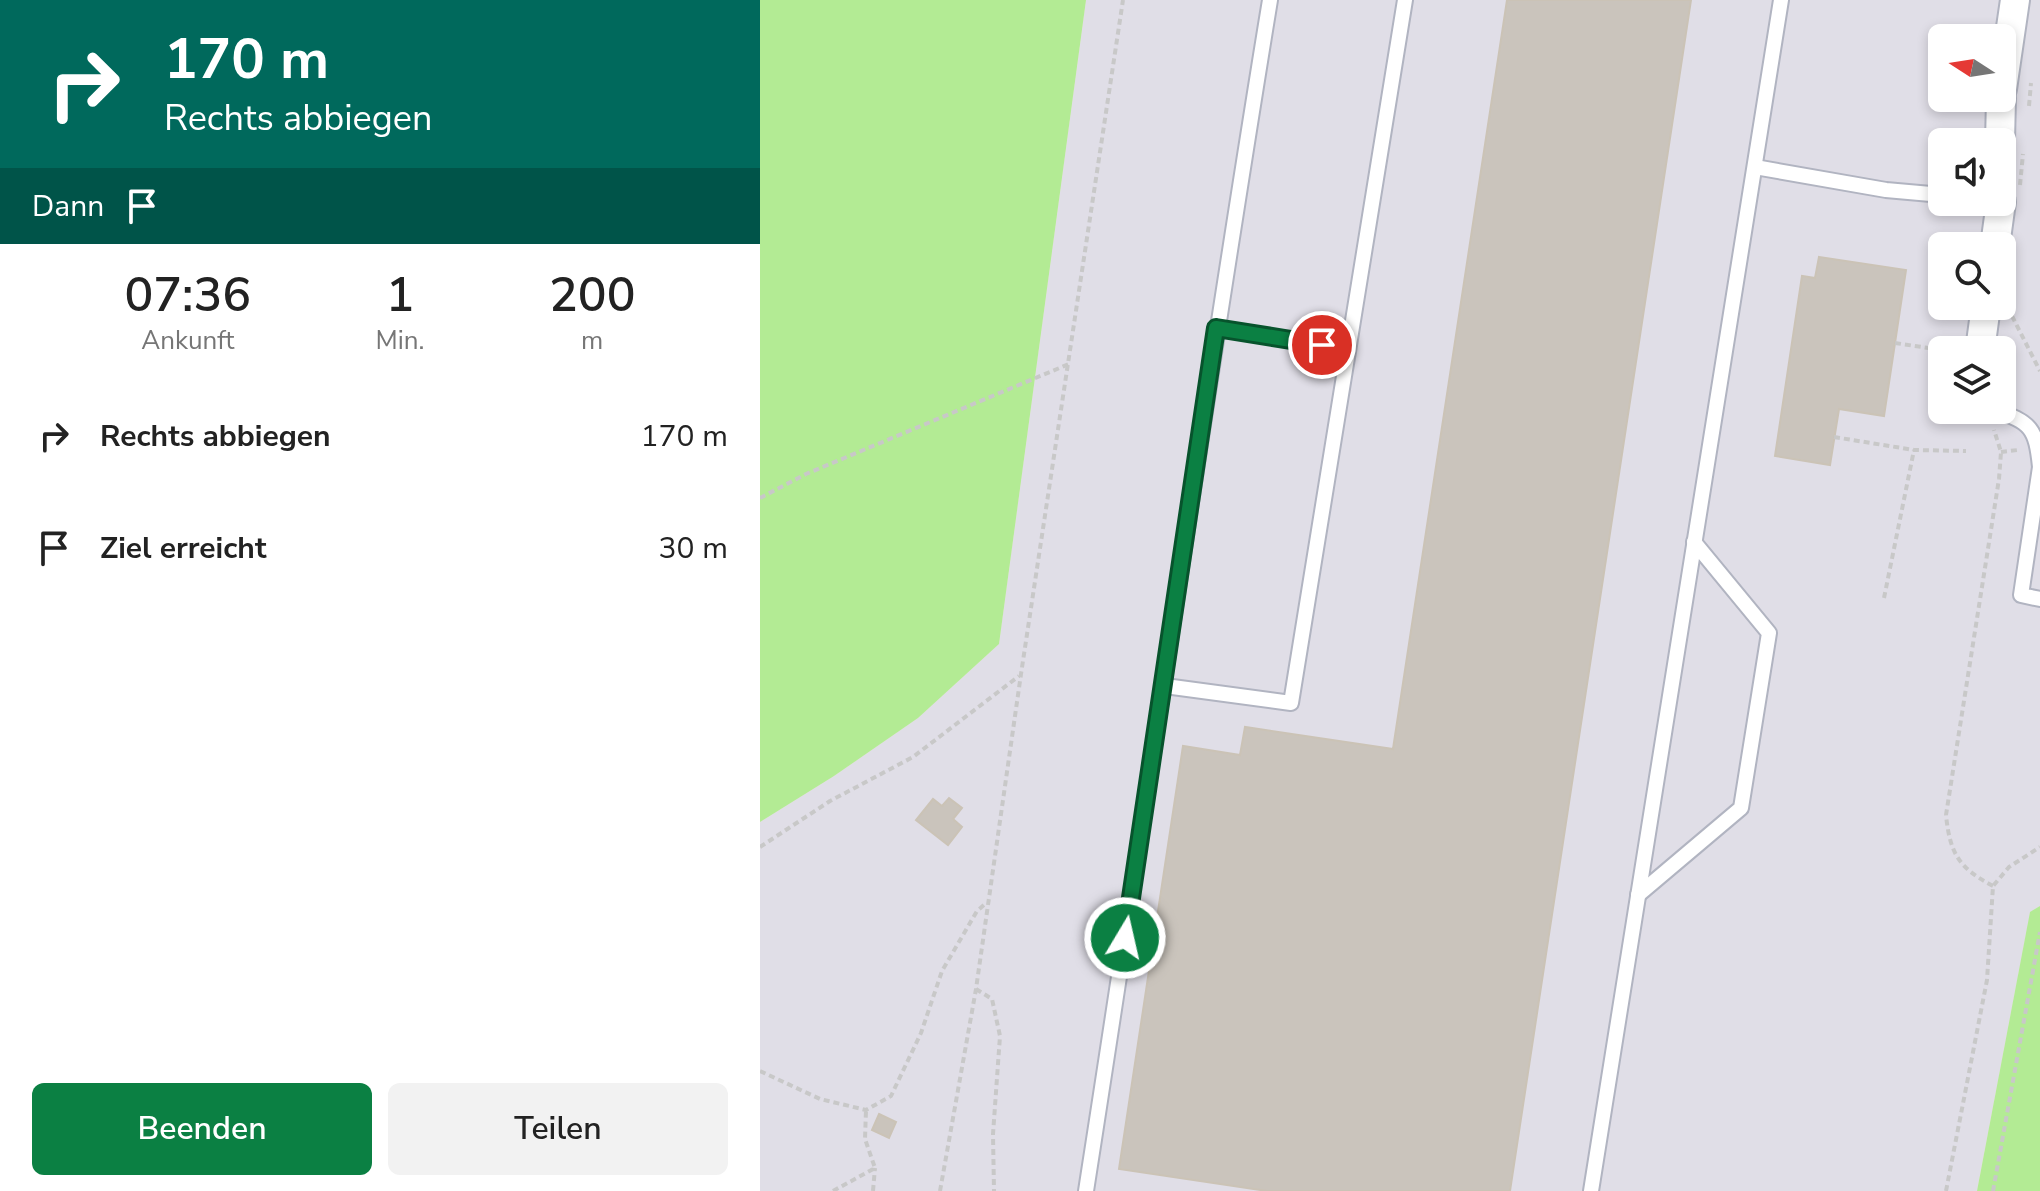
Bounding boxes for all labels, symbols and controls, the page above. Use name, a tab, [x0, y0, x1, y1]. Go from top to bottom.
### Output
text: 170 m	[164, 21, 329, 98]
north arrow	[1928, 24, 2016, 112]
map controls	[1928, 24, 2016, 424]
icon: right	[32, 32, 136, 136]
text: Rechts abbiegen	[164, 94, 432, 143]
button: sound	[1928, 128, 2016, 216]
icon: arrive	[120, 184, 164, 228]
text: Dann	[32, 186, 104, 227]
button: search	[1928, 232, 2016, 320]
text: 07:36	[125, 262, 251, 328]
text: 1	[386, 262, 414, 328]
text: 200	[549, 262, 635, 328]
pin	[1288, 311, 1356, 379]
text: Ankunft	[141, 323, 234, 358]
text: Min.	[376, 323, 425, 358]
text: m	[581, 323, 603, 358]
icon: arrive	[1300, 323, 1344, 367]
button: layers	[1928, 336, 2016, 424]
icon: right	[32, 414, 76, 458]
text: Rechts abbiegen	[100, 416, 331, 457]
text: 170 m	[641, 416, 728, 457]
icon: arrive	[32, 526, 76, 570]
text: Ziel erreicht	[100, 528, 266, 569]
text: 30 m	[659, 528, 728, 569]
position arrow	[1083, 896, 1167, 980]
button: Beenden	[32, 1083, 372, 1175]
button: Teilen	[388, 1083, 728, 1175]

